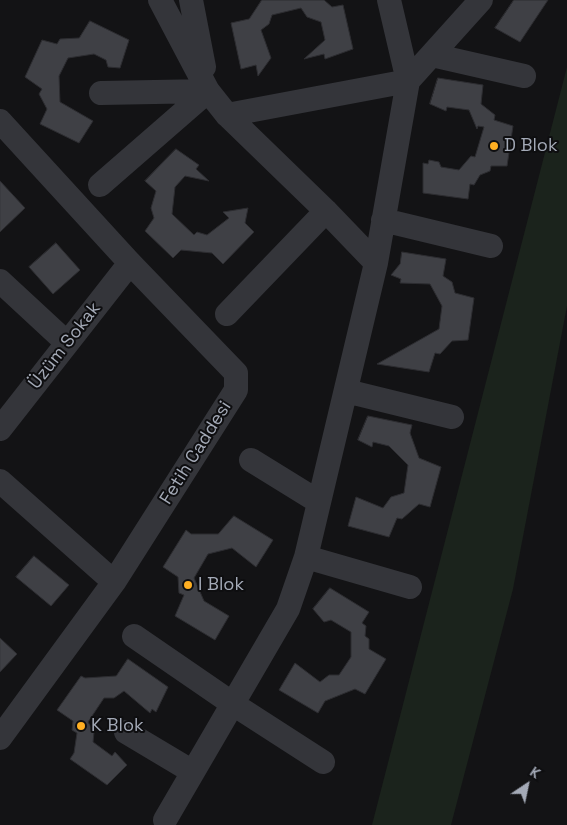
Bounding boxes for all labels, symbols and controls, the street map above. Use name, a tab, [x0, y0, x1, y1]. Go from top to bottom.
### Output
place label: D Blok	[504, 135, 558, 157]
marker: D Blok	[488, 140, 500, 152]
street label: Üzüm Sokak	[24, 298, 106, 394]
street label: Fetih Caddesi	[156, 397, 236, 509]
place label: I Blok	[198, 574, 244, 596]
marker: I Blok	[182, 579, 194, 591]
place label: K Blok	[91, 715, 144, 737]
marker: K Blok	[75, 720, 87, 732]
north arrow	[502, 760, 552, 810]
text: K	[527, 763, 544, 782]

